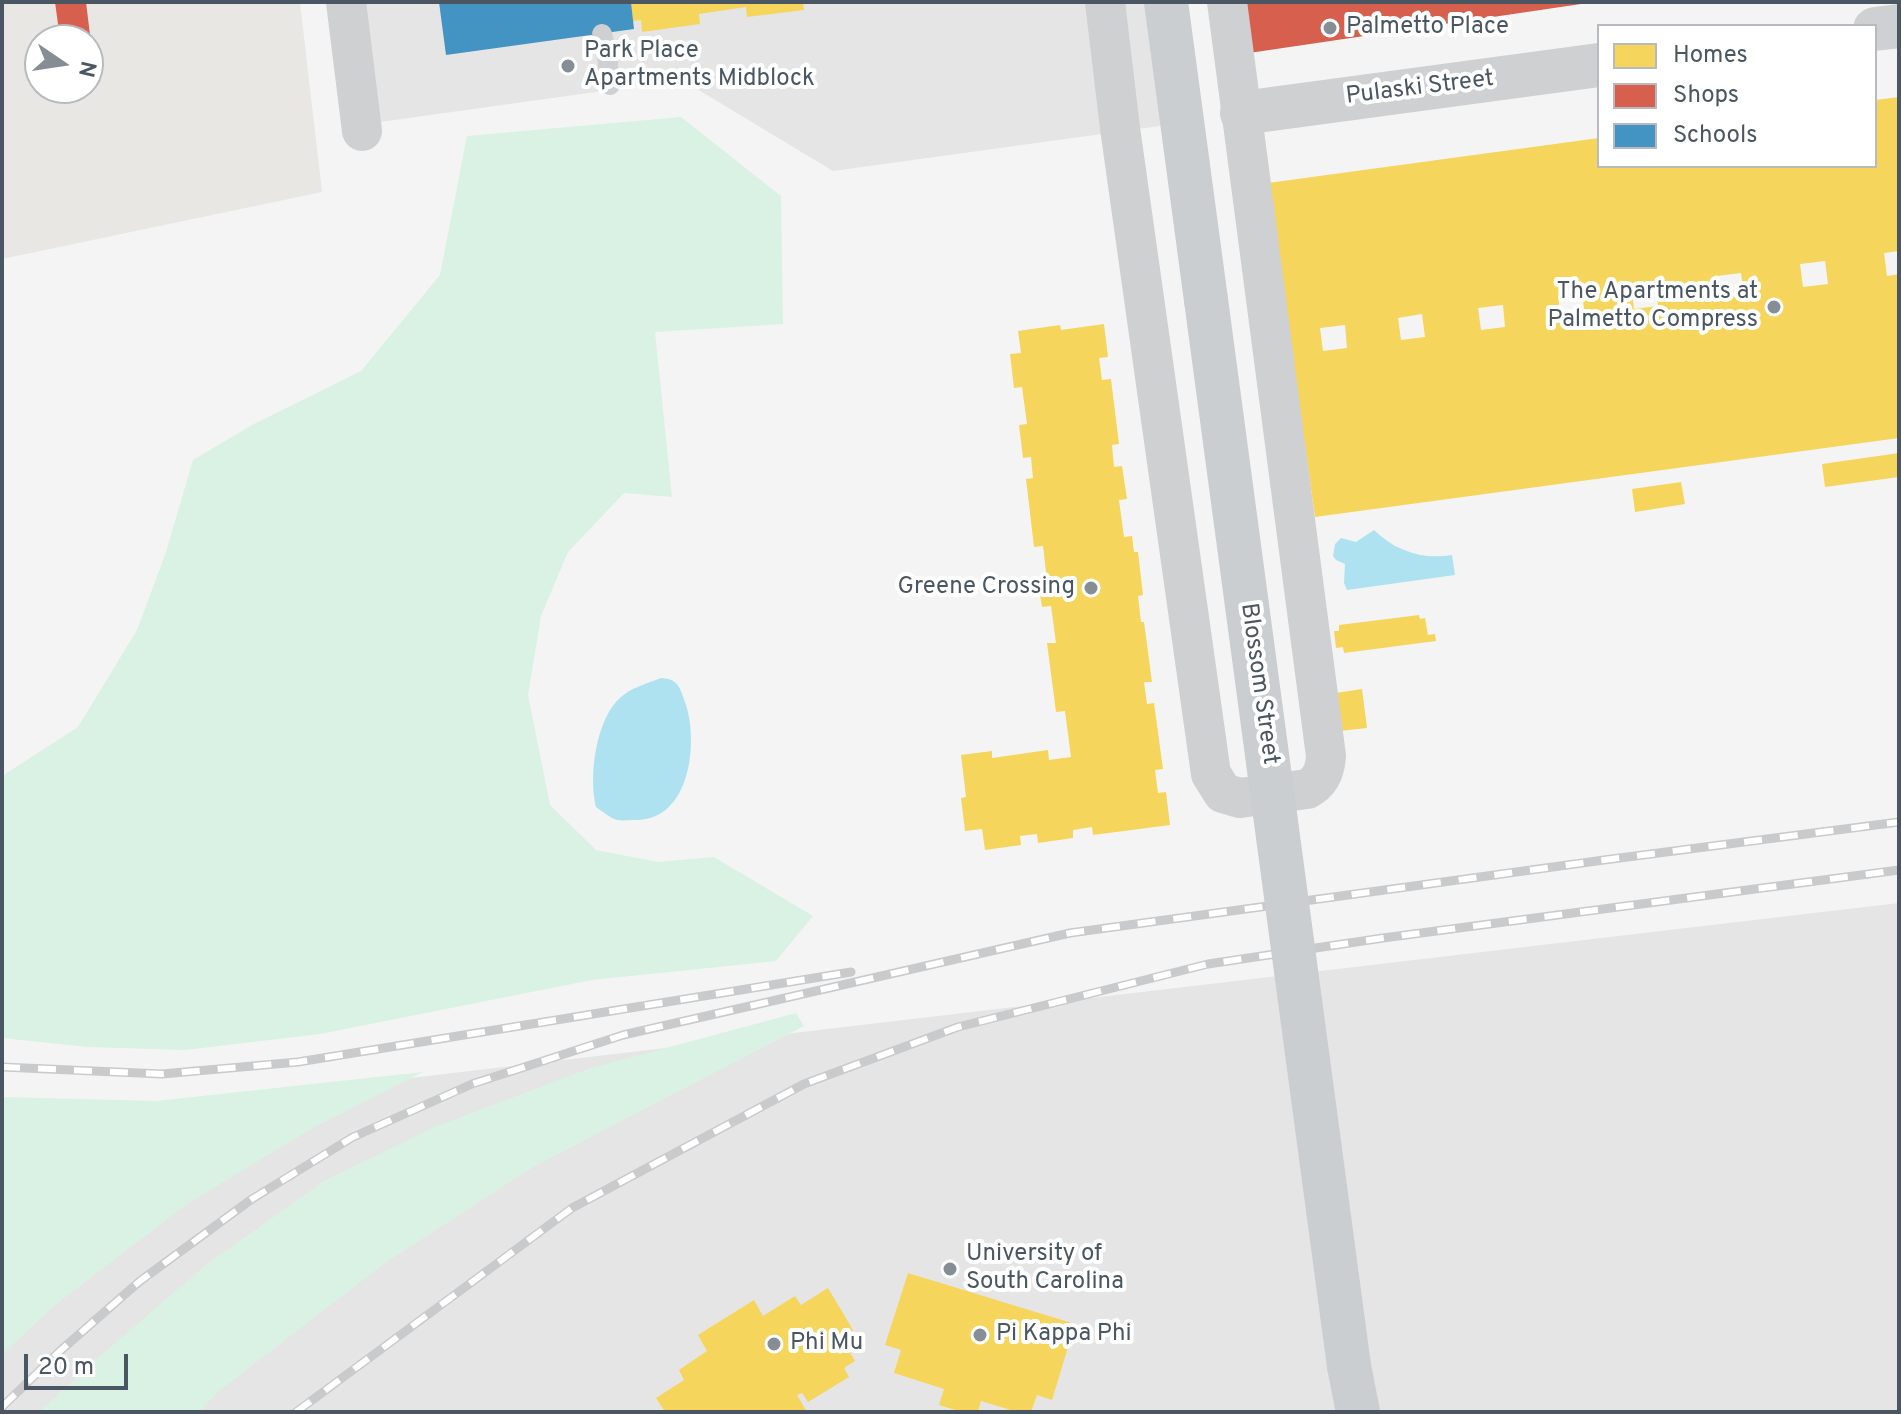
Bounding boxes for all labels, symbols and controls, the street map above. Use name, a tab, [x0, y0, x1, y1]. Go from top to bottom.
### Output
place label: Palmetto Place	[1346, 14, 1509, 42]
marker: Palmetto Place	[1321, 19, 1339, 37]
north arrow	[24, 24, 104, 104]
legend	[1597, 24, 1877, 168]
place label: Park Place Apartments Midblock	[584, 38, 815, 94]
text: Homes	[1673, 41, 1748, 71]
marker: Park Place Apartments Midblock	[559, 57, 577, 75]
text: N	[71, 58, 101, 80]
street label: Pulaski Street	[1344, 66, 1496, 112]
text: Shops	[1673, 81, 1739, 111]
text: Schools	[1673, 121, 1758, 151]
place label: The Apartments at Palmetto Compress	[1548, 279, 1758, 335]
marker: The Apartments at Palmetto Compress	[1765, 298, 1783, 316]
place label: Greene Crossing	[897, 574, 1075, 602]
marker: Greene Crossing	[1082, 579, 1100, 597]
street label: Blossom Street	[1232, 601, 1284, 767]
place label: University of South Carolina	[966, 1241, 1124, 1297]
marker: University of South Carolina	[941, 1260, 959, 1278]
place label: Pi Kappa Phi	[996, 1321, 1132, 1349]
marker: Pi Kappa Phi	[971, 1326, 989, 1344]
place label: Phi Mu	[790, 1330, 863, 1358]
marker: Phi Mu	[765, 1335, 783, 1353]
scale bar	[28, 1338, 132, 1388]
text: 20 m	[38, 1353, 94, 1383]

